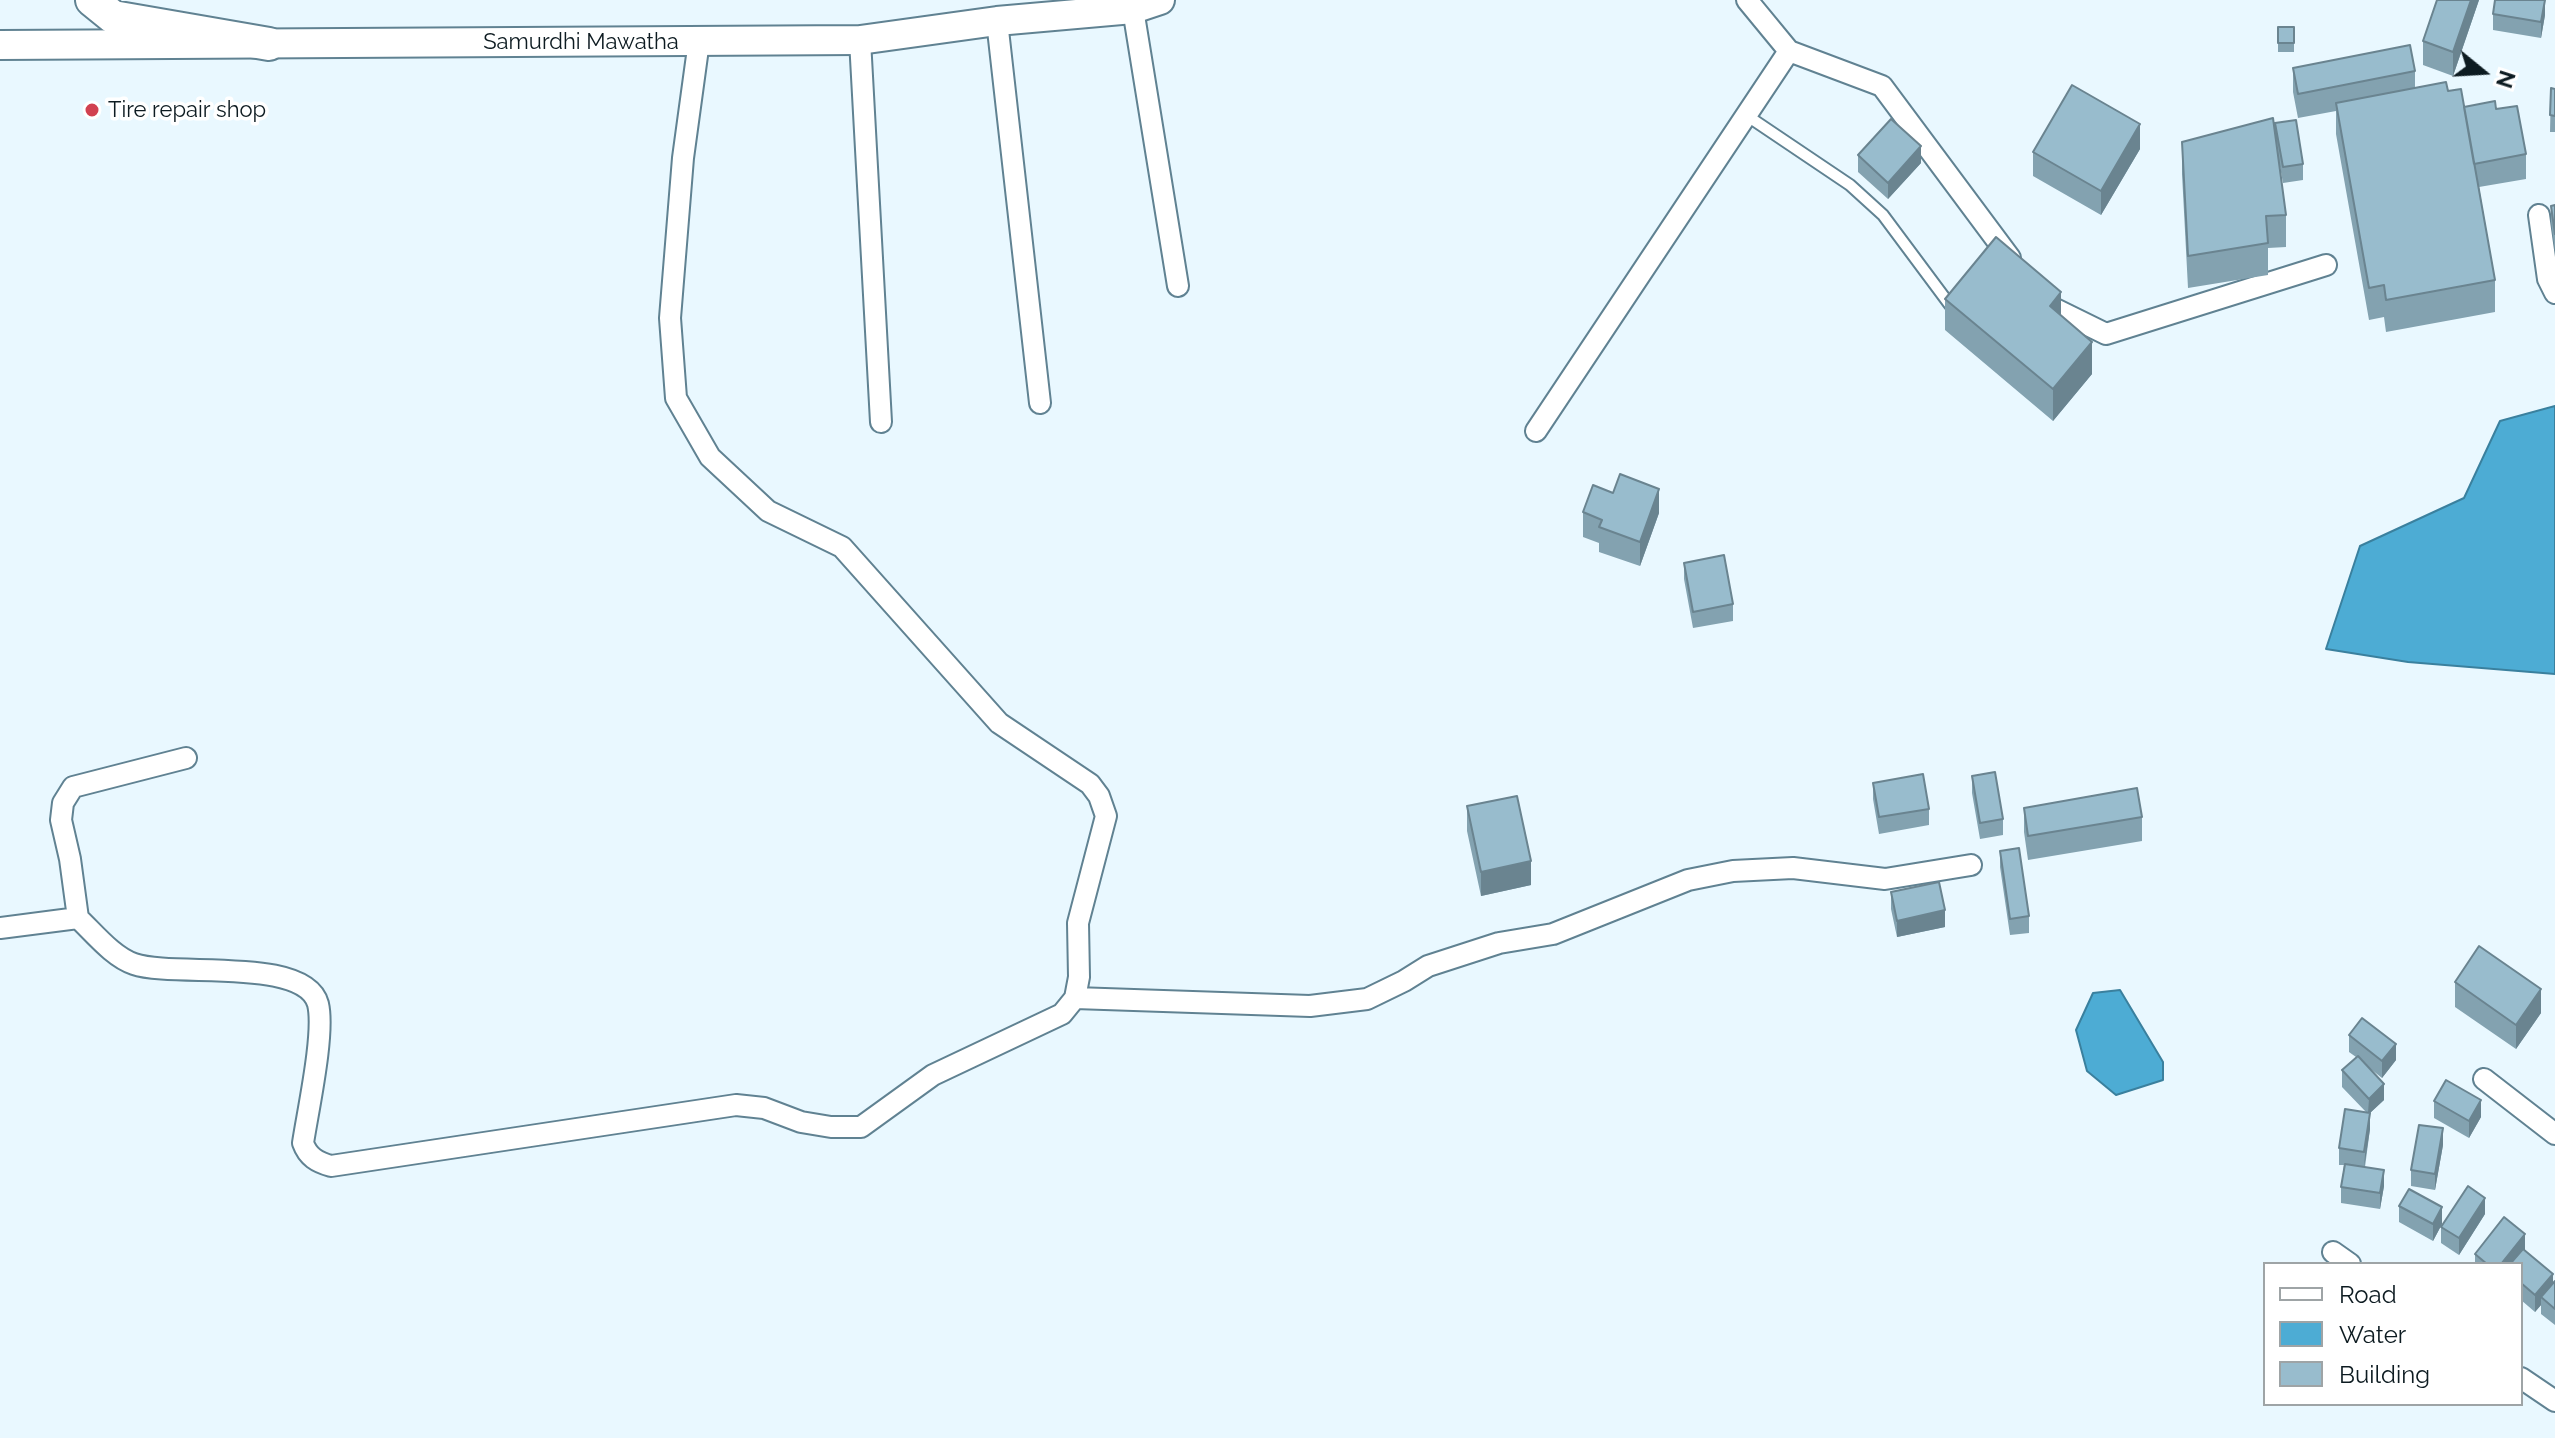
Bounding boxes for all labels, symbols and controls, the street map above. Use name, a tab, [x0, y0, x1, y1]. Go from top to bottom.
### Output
street label: Samurdhi Mawatha	[483, 29, 679, 55]
north arrow	[2443, 32, 2523, 112]
text: N	[2491, 67, 2521, 91]
place label: Tire repair shop	[108, 97, 266, 123]
marker: Tire repair shop	[83, 101, 101, 119]
legend	[2263, 1262, 2523, 1406]
text: Road	[2339, 1280, 2397, 1309]
text: Water	[2339, 1320, 2406, 1349]
text: Building	[2339, 1360, 2430, 1389]

